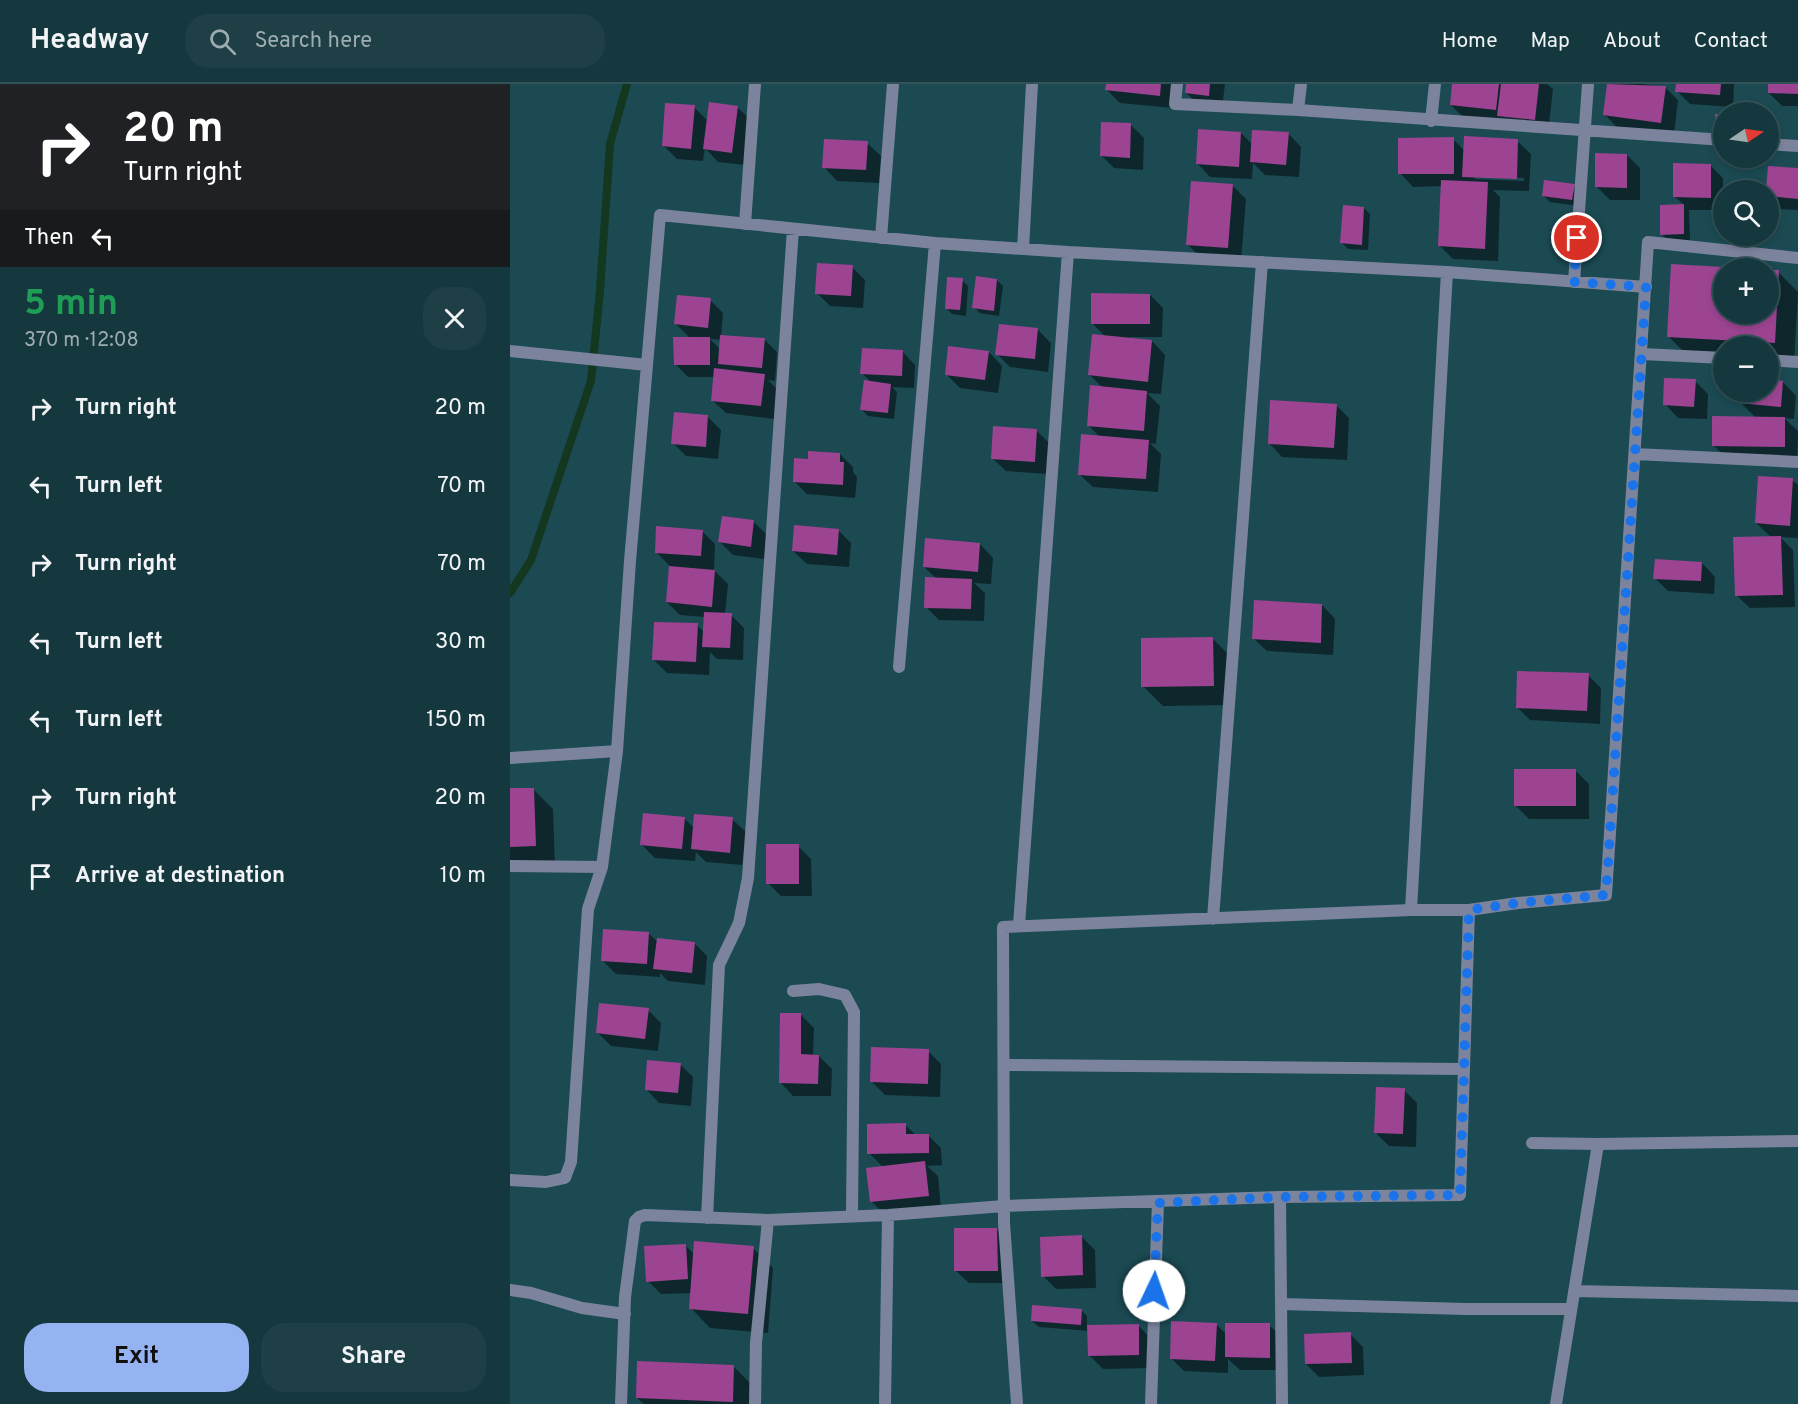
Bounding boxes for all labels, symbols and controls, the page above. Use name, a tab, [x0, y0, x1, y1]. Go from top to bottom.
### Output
search box	[185, 14, 605, 68]
text: Headway	[30, 23, 149, 59]
icon: search	[206, 25, 239, 58]
text: Search here	[254, 28, 372, 55]
text: Home	[1442, 28, 1498, 55]
text: Map	[1531, 28, 1570, 55]
text: About	[1603, 28, 1661, 55]
text: Contact	[1694, 28, 1768, 55]
north arrow	[1713, 102, 1779, 168]
map controls	[1713, 102, 1779, 402]
text: 20 m	[123, 104, 224, 157]
icon: right	[24, 108, 102, 186]
text: Turn right	[123, 156, 242, 190]
button: search	[1713, 180, 1779, 246]
pin	[1551, 212, 1602, 263]
icon: arrive	[1560, 221, 1593, 254]
icon: left	[86, 222, 119, 255]
text: Then	[24, 225, 74, 252]
button: +	[1713, 258, 1779, 324]
text: 5 min	[24, 282, 118, 328]
button: close	[423, 287, 486, 350]
text: 370 m · 12:08	[24, 328, 139, 354]
button: −	[1713, 336, 1779, 402]
icon: right	[24, 392, 57, 425]
text: Turn right	[75, 395, 177, 422]
text: 20 m	[435, 395, 486, 422]
icon: left	[24, 470, 57, 503]
text: Turn left	[75, 473, 163, 500]
text: 70 m	[437, 473, 486, 500]
icon: right	[24, 548, 57, 581]
text: Turn right	[75, 551, 177, 578]
text: 70 m	[437, 551, 486, 578]
icon: left	[24, 626, 57, 659]
text: Turn left	[75, 629, 163, 656]
text: 30 m	[435, 629, 486, 656]
icon: left	[24, 704, 57, 737]
text: Turn left	[75, 707, 163, 734]
text: 150 m	[426, 707, 486, 734]
icon: right	[24, 782, 57, 815]
text: Turn right	[75, 785, 177, 812]
text: 20 m	[435, 785, 486, 812]
icon: arrive	[24, 860, 57, 893]
text: Arrive at destination	[75, 863, 285, 890]
text: 10 m	[440, 863, 486, 890]
position arrow	[1122, 1259, 1186, 1323]
button: Exit	[24, 1323, 249, 1392]
button: Share	[261, 1323, 486, 1392]

